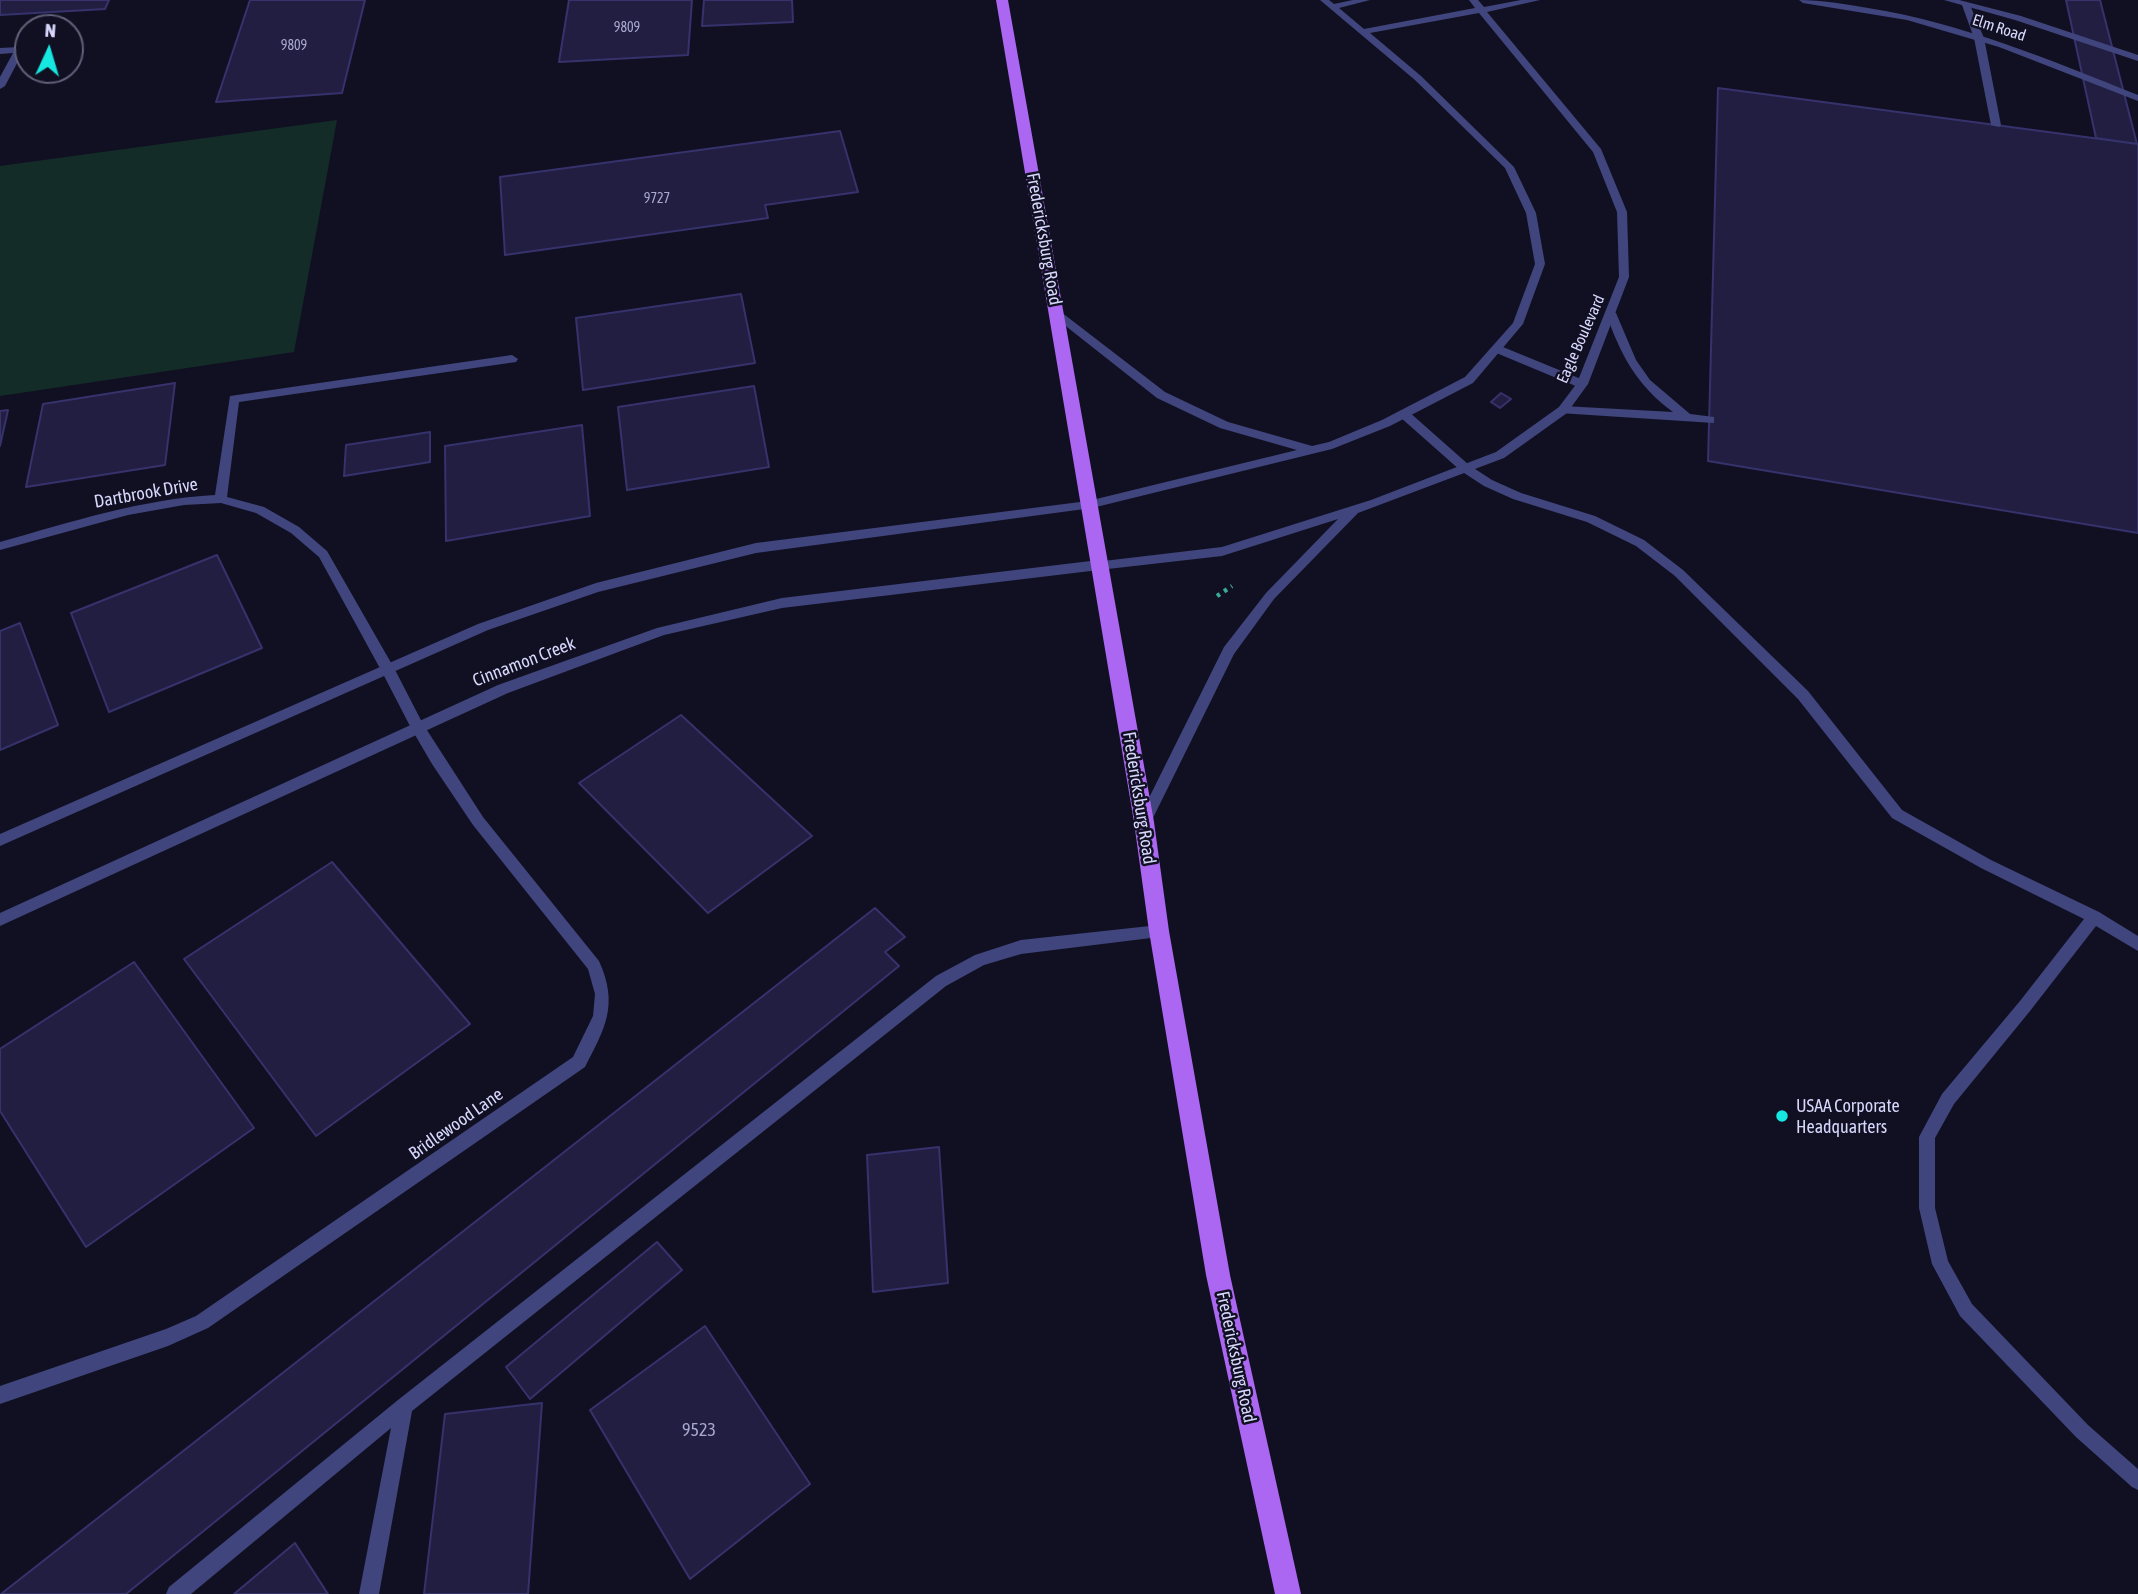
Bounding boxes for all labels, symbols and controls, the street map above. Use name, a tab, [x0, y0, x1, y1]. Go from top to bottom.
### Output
street label: Elm Road	[1970, 10, 2028, 46]
north arrow	[14, 14, 84, 84]
text: N	[44, 19, 57, 41]
house number: 9809	[614, 20, 640, 36]
house number: 9809	[281, 38, 307, 54]
street label: Fredericksburg Road	[1022, 171, 1066, 307]
house number: 9727	[644, 191, 670, 207]
street label: Eagle Boulevard	[1553, 292, 1609, 386]
street label: Dartbrook Drive	[92, 473, 200, 513]
street label: Cinnamon Creek	[470, 633, 578, 691]
street label: Fredericksburg Road	[1118, 730, 1160, 866]
street label: Bridlewood Lane	[405, 1084, 507, 1164]
place label: USAA Corporate Headquarters	[1796, 1095, 1900, 1138]
marker: USAA Corporate Headquarters	[1774, 1108, 1790, 1124]
street label: Fredericksburg Road	[1212, 1289, 1260, 1425]
house number: 9523	[682, 1419, 716, 1441]

